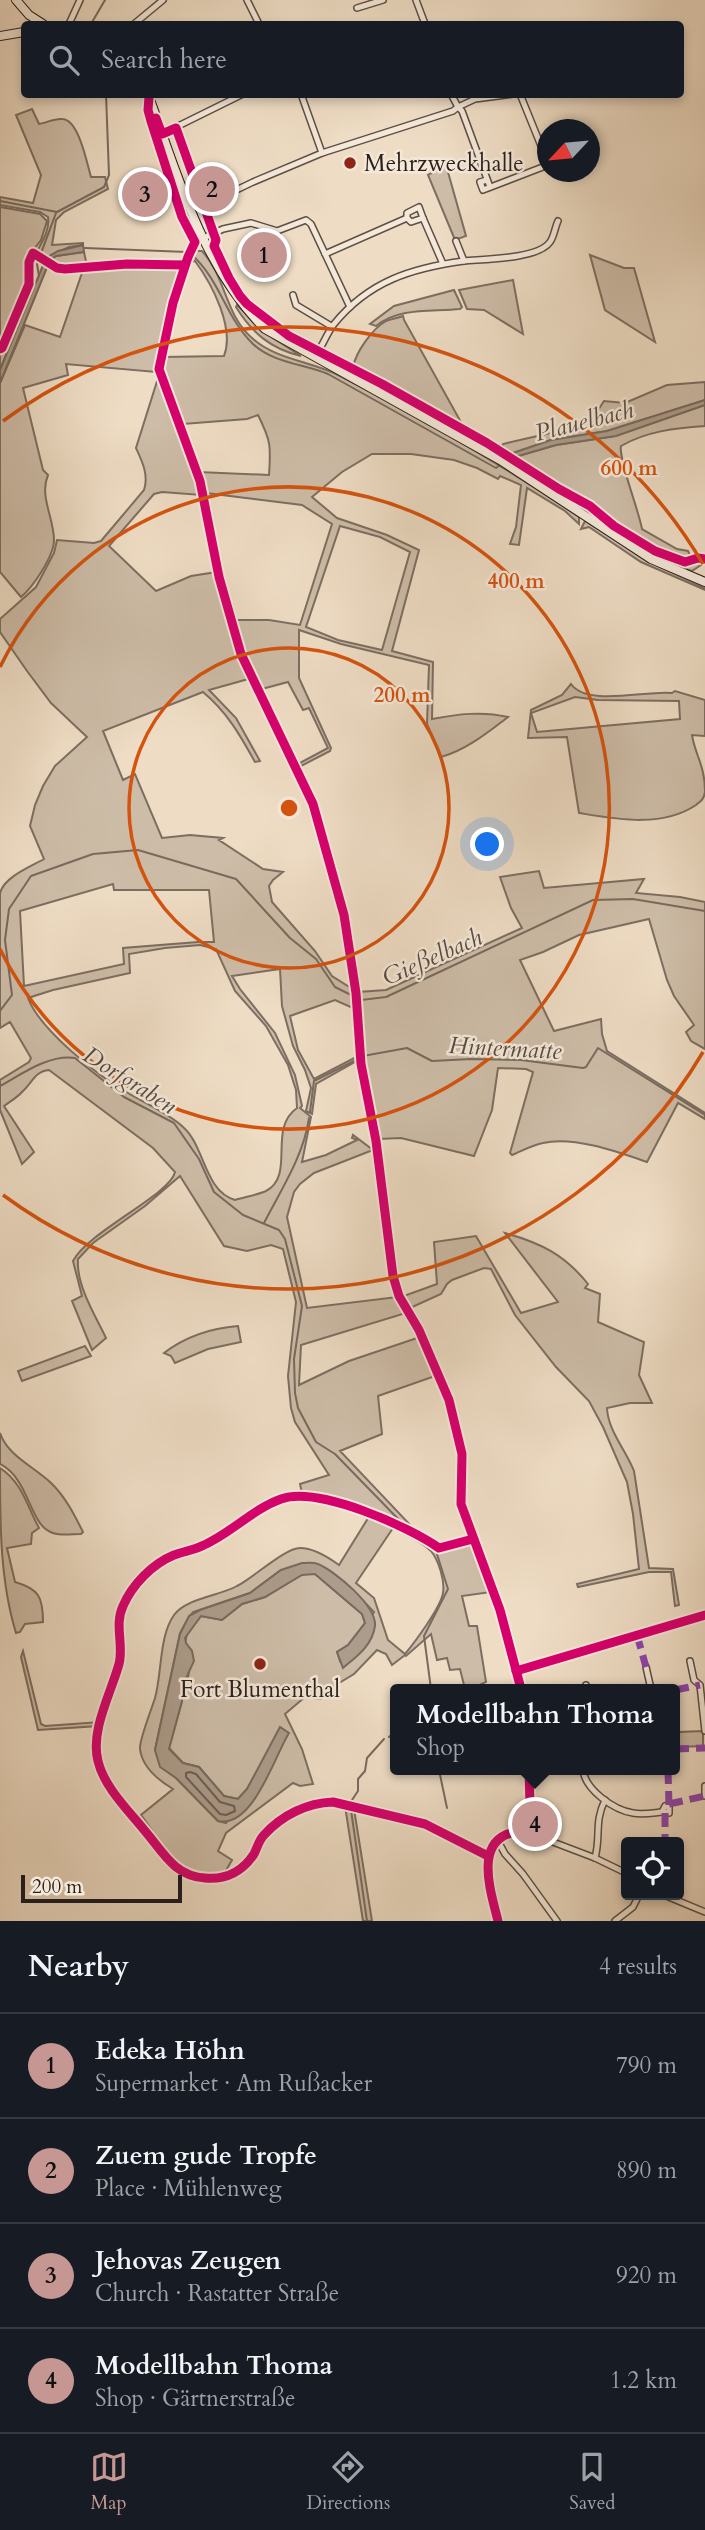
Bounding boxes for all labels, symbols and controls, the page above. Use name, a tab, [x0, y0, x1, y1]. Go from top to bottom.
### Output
search box	[21, 21, 684, 98]
icon: search	[45, 41, 83, 79]
text: Search here	[101, 42, 227, 77]
north arrow	[537, 119, 600, 182]
place label: Mehrzweckhalle	[364, 148, 524, 179]
marker: Mehrzweckhalle	[342, 155, 358, 171]
pin: 2	[189, 163, 235, 215]
pin: 3	[122, 168, 168, 220]
pin: 1	[241, 229, 287, 281]
water label: Plauelbach	[531, 393, 637, 450]
text: 600 m	[600, 454, 658, 483]
text: 400 m	[487, 567, 545, 596]
text: 200 m	[373, 681, 431, 710]
centre of rings	[277, 796, 301, 820]
your location	[470, 827, 504, 861]
water label: Gießelbach	[377, 921, 488, 994]
water label: Hintermatte	[448, 1029, 563, 1068]
water label: Dorfgraben	[76, 1039, 183, 1122]
marker: Fort Blumenthal	[252, 1656, 268, 1672]
place label: Fort Blumenthal	[180, 1674, 340, 1705]
popup	[390, 1684, 680, 1775]
text: Modellbahn Thoma	[416, 1697, 654, 1732]
text: Shop	[416, 1732, 465, 1763]
pin: 4	[512, 1798, 558, 1850]
map controls	[621, 1837, 684, 1900]
button: locate	[621, 1837, 684, 1900]
scale bar	[21, 1872, 182, 1904]
text: 200 m	[32, 1874, 82, 1900]
text: Nearby	[28, 1946, 129, 1987]
text: 4 results	[599, 1951, 677, 1982]
text: Edeka Höhn	[95, 2033, 245, 2068]
text: 1	[45, 2050, 57, 2081]
text: 790 m	[616, 2050, 677, 2081]
text: Supermarket · Am Rußacker	[95, 2068, 372, 2099]
text: Zuem gude Tropfe	[95, 2138, 317, 2173]
text: 2	[45, 2155, 57, 2186]
text: 890 m	[616, 2155, 677, 2186]
text: Place · Mühlenweg	[95, 2173, 282, 2204]
text: Jehovas Zeugen	[95, 2243, 281, 2278]
text: 3	[45, 2260, 57, 2291]
text: 920 m	[616, 2260, 677, 2291]
text: Church · Rastatter Straße	[95, 2278, 339, 2309]
text: Modellbahn Thoma	[95, 2348, 333, 2383]
text: 4	[45, 2365, 57, 2396]
text: 1.2 km	[610, 2365, 677, 2396]
text: Shop · Gärtnerstraße	[95, 2383, 295, 2414]
tab: Map	[90, 2448, 128, 2516]
tab: Directions	[307, 2448, 390, 2516]
tab: Saved	[569, 2448, 615, 2516]

